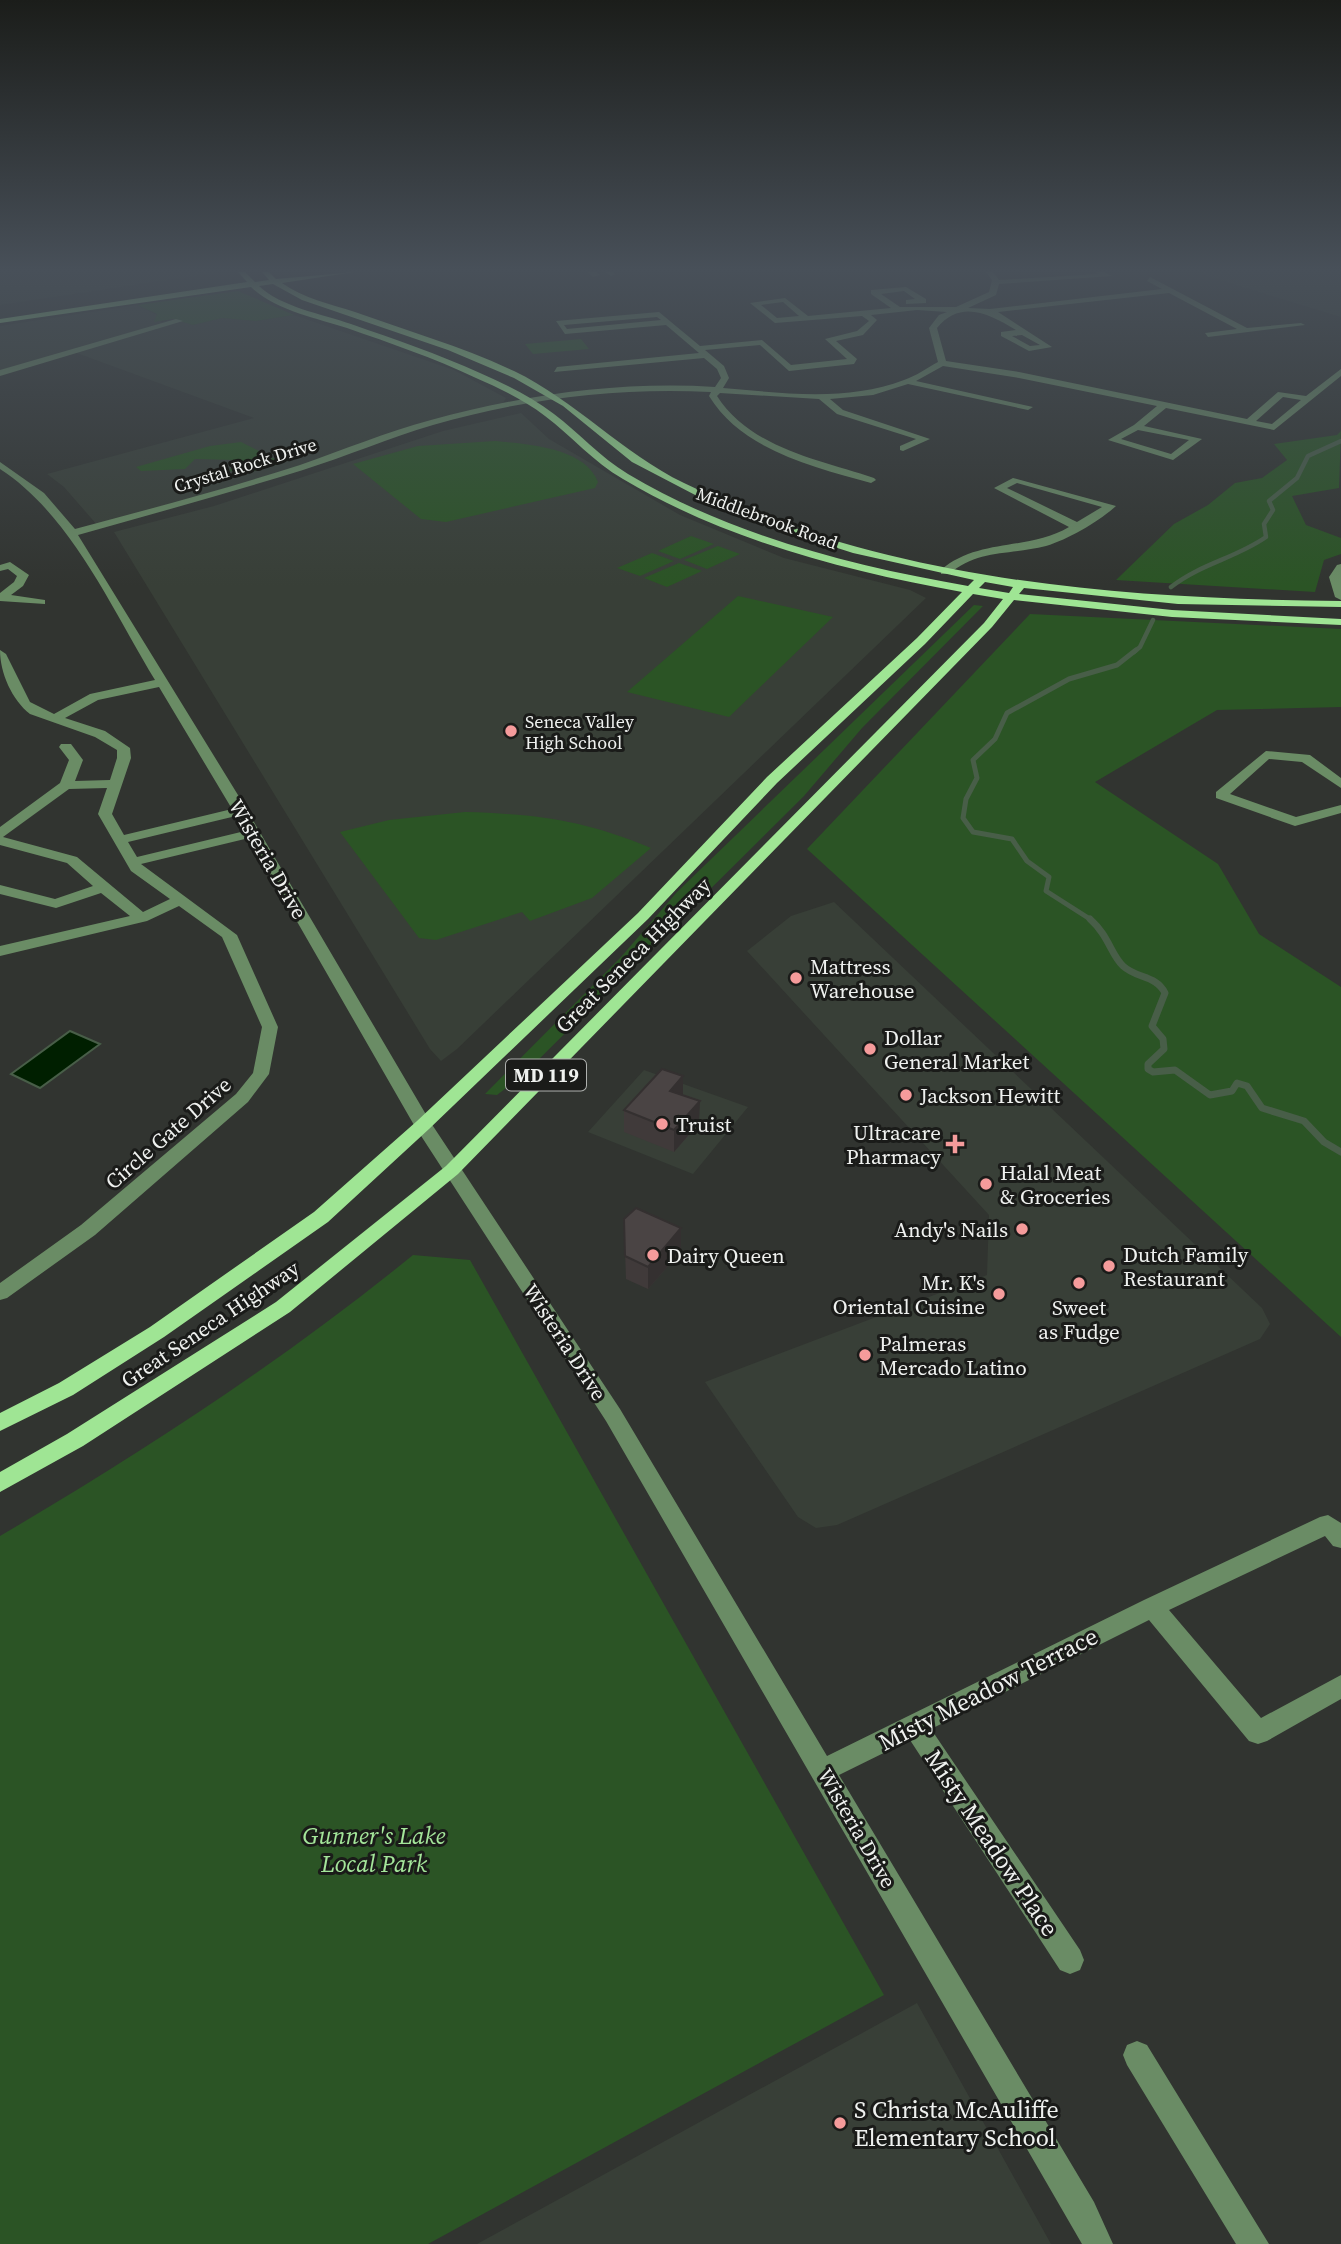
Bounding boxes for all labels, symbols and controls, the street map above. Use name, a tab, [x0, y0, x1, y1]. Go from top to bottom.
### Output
street label: Crystal Rock Drive	[171, 431, 319, 499]
street label: Middlebrook Road	[693, 481, 841, 555]
place label: Seneca Valley High School	[525, 709, 635, 755]
marker: Seneca Valley High School	[503, 723, 519, 739]
street label: Wisteria Drive	[222, 794, 314, 924]
street label: Great Seneca Highway	[549, 871, 717, 1039]
place label: Mattress Warehouse	[810, 952, 915, 1005]
marker: Mattress Warehouse	[788, 970, 804, 986]
place label: Dollar General Market	[884, 1023, 1029, 1076]
marker: Dollar General Market	[862, 1041, 878, 1057]
road number: MD 119	[506, 1060, 586, 1091]
street label: Circle Gate Drive	[99, 1070, 237, 1196]
place label: Jackson Hewitt	[919, 1081, 1060, 1110]
marker: Jackson Hewitt	[898, 1087, 914, 1103]
place label: Truist	[676, 1110, 732, 1139]
marker: Truist	[654, 1116, 670, 1132]
place label: Ultracare Pharmacy	[846, 1118, 941, 1171]
marker: Ultracare Pharmacy	[947, 1136, 963, 1152]
place label: Halal Meat & Groceries	[1000, 1158, 1110, 1211]
marker: Halal Meat & Groceries	[978, 1176, 994, 1192]
place label: Andy's Nails	[894, 1215, 1008, 1244]
marker: Andy's Nails	[1014, 1221, 1030, 1237]
place label: Dutch Family Restaurant	[1123, 1240, 1249, 1293]
place label: Dairy Queen	[667, 1241, 785, 1270]
marker: Dairy Queen	[645, 1247, 661, 1263]
street label: Great Seneca Highway	[115, 1253, 305, 1394]
marker: Dutch Family Restaurant	[1101, 1258, 1117, 1274]
place label: Mr. K's Oriental Cuisine	[833, 1268, 985, 1321]
marker: Sweet as Fudge	[1071, 1275, 1087, 1291]
street label: Wisteria Drive	[516, 1278, 614, 1406]
marker: Mr. K's Oriental Cuisine	[991, 1286, 1007, 1302]
place label: Sweet as Fudge	[1038, 1293, 1120, 1346]
place label: Palmeras Mercado Latino	[879, 1329, 1027, 1382]
marker: Palmeras Mercado Latino	[857, 1347, 873, 1363]
street label: Misty Meadow Terrace	[873, 1619, 1103, 1759]
street label: Misty Meadow Place	[917, 1743, 1067, 1943]
street label: Wisteria Drive	[811, 1763, 903, 1893]
park label: Gunner's Lake Local Park	[303, 1819, 446, 1880]
place label: S Christa McAuliffe Elementary School	[854, 2093, 1059, 2154]
marker: S Christa McAuliffe Elementary School	[832, 2115, 848, 2131]

